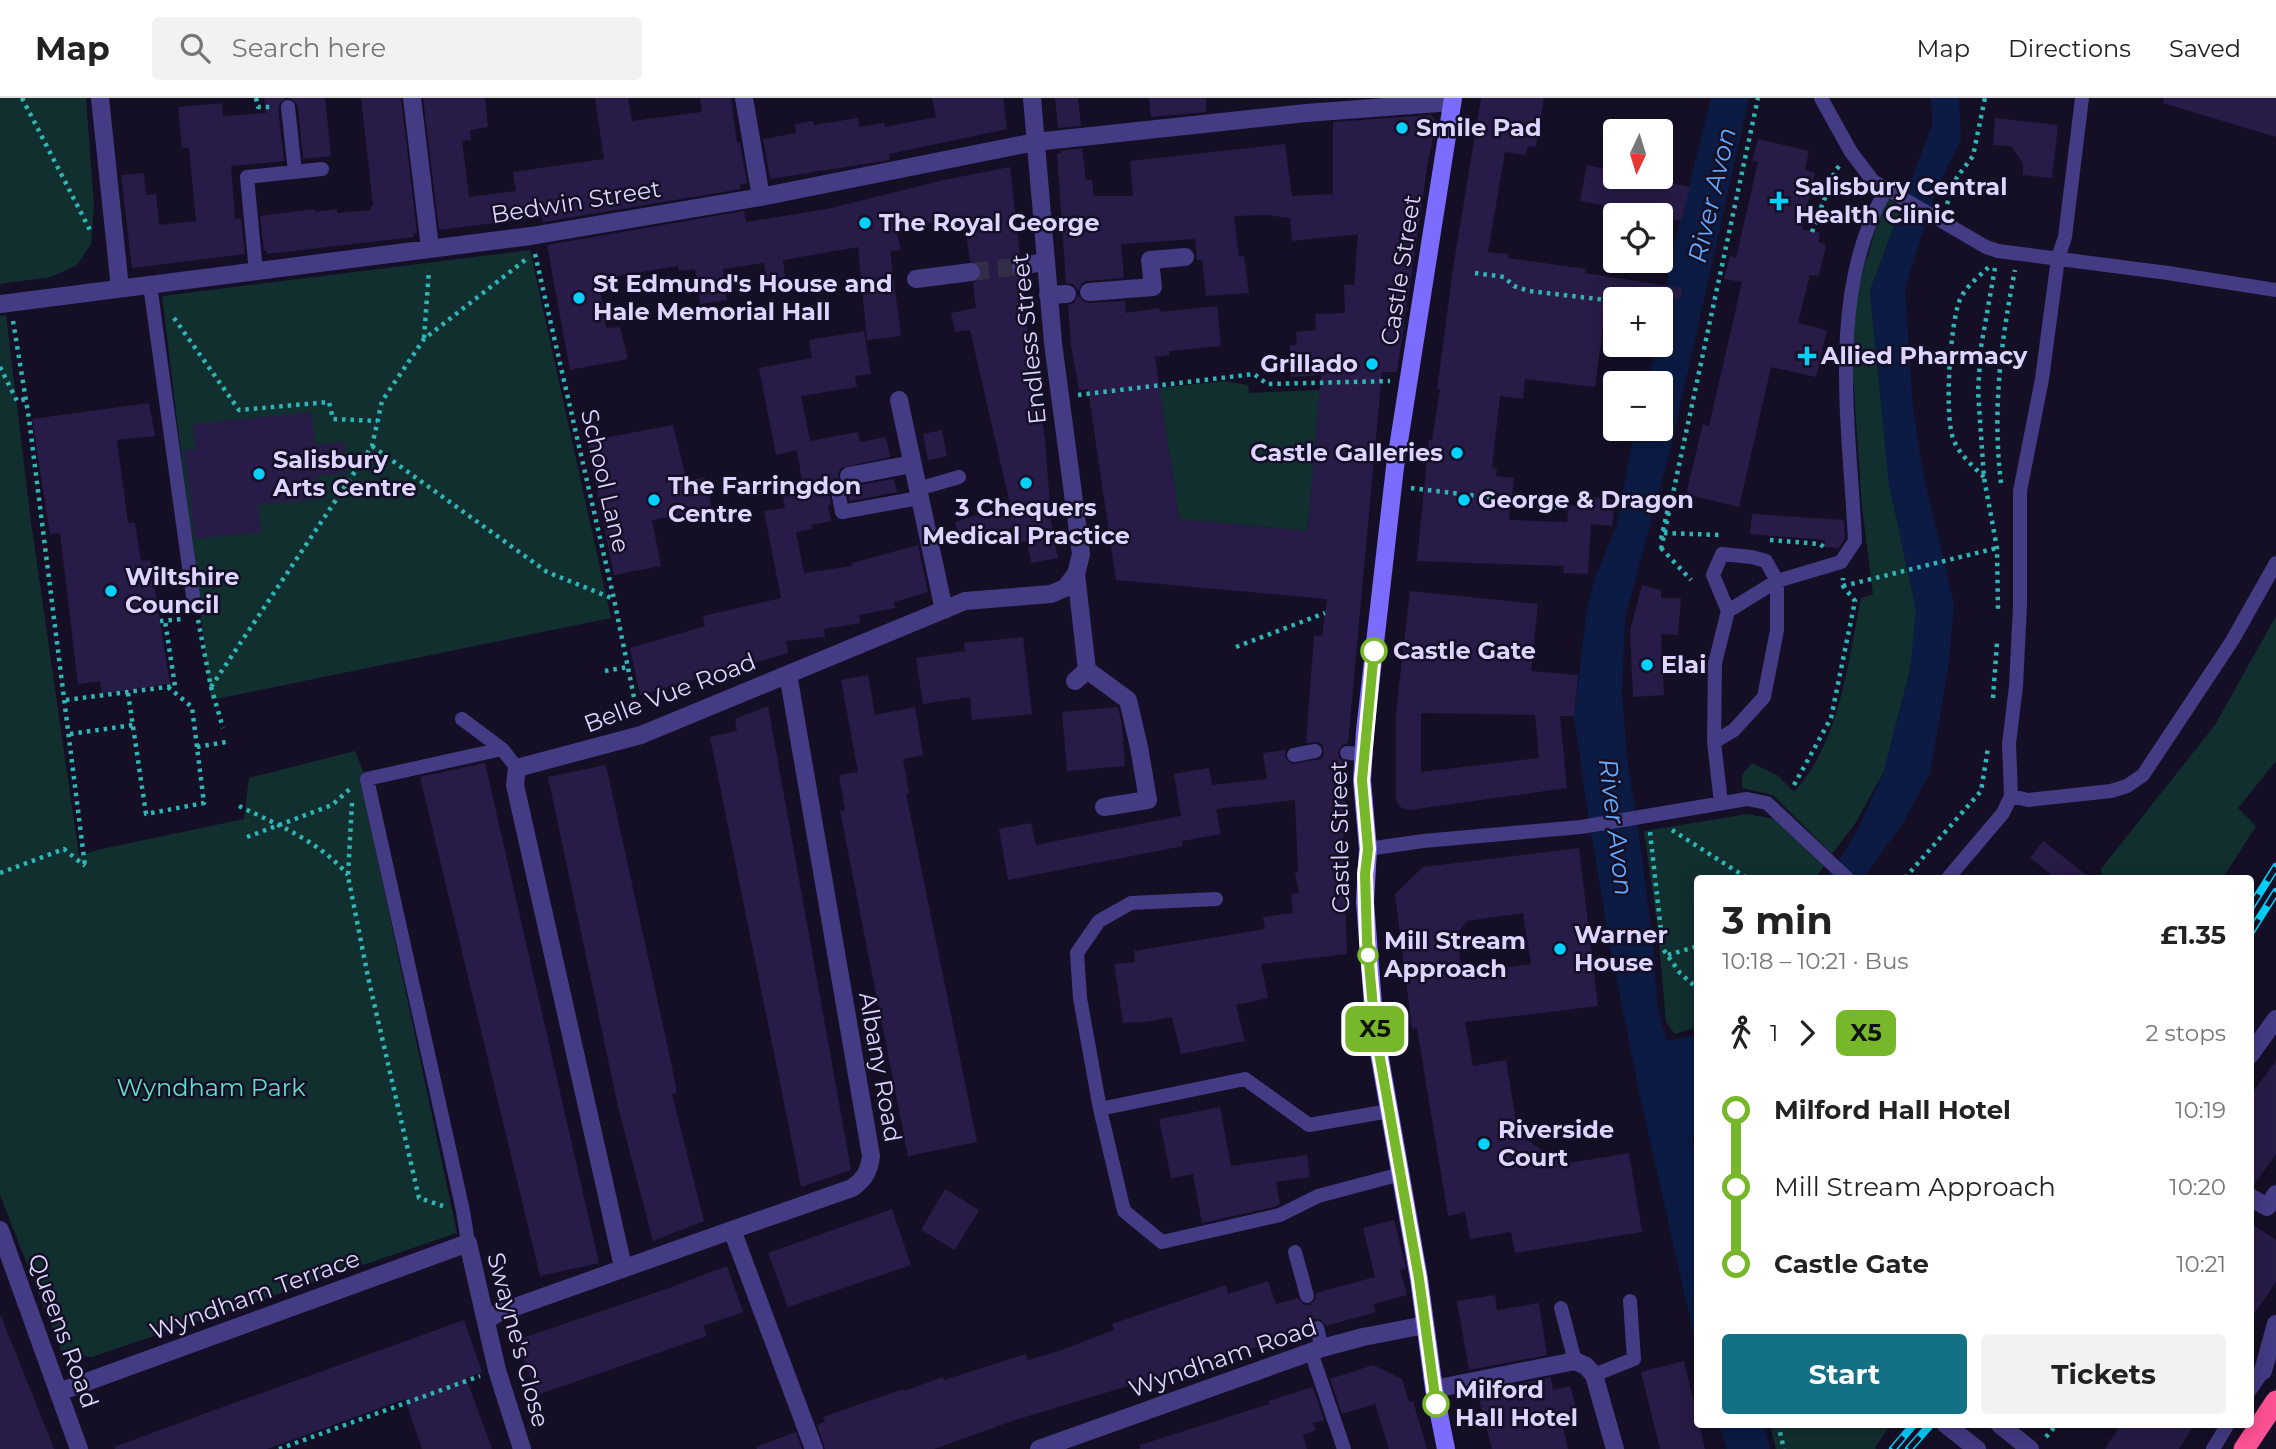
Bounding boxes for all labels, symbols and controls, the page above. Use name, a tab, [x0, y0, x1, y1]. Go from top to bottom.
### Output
search box	[152, 17, 642, 80]
text: Map	[35, 28, 110, 68]
icon: search	[176, 29, 214, 67]
text: Search here	[232, 32, 386, 64]
text: Map	[1917, 34, 1970, 63]
text: Directions	[2008, 34, 2131, 63]
text: Saved	[2169, 34, 2241, 63]
place label: Smile Pad	[1416, 113, 1542, 142]
north arrow	[1603, 119, 1673, 189]
map controls	[1603, 119, 1673, 441]
marker: Smile Pad	[1394, 120, 1410, 136]
water label: River Avon	[1681, 124, 1743, 266]
place label: Salisbury Central Health Clinic	[1795, 172, 2007, 229]
street label: Bedwin Street	[489, 174, 663, 229]
marker: Salisbury Central Health Clinic	[1769, 191, 1789, 211]
street label: Castle Street	[1374, 192, 1427, 347]
button: locate	[1603, 203, 1673, 273]
place label: The Royal George	[879, 208, 1100, 237]
marker: The Royal George	[857, 215, 873, 231]
street label: Endless Street	[1005, 252, 1052, 426]
place label: St Edmund's House and Hale Memorial Hall	[593, 269, 893, 326]
button: +	[1603, 287, 1673, 357]
marker: St Edmund's House and Hale Memorial Hall	[571, 290, 587, 306]
place label: Allied Pharmacy	[1820, 341, 2028, 370]
marker: Allied Pharmacy	[1799, 348, 1815, 364]
place label: Grillado	[1260, 349, 1358, 378]
marker: Grillado	[1364, 356, 1380, 372]
button: −	[1603, 371, 1673, 441]
street label: School Lane	[575, 406, 636, 555]
place label: Castle Galleries	[1250, 438, 1443, 467]
place label: Salisbury Arts Centre	[272, 445, 416, 502]
marker: Castle Galleries	[1449, 445, 1465, 461]
marker: Salisbury Arts Centre	[251, 466, 267, 482]
place label: The Farringdon Centre	[668, 471, 861, 528]
marker: 3 Chequers Medical Practice	[1018, 475, 1034, 491]
place label: George & Dragon	[1478, 485, 1694, 514]
marker: The Farringdon Centre	[646, 492, 662, 508]
marker: George & Dragon	[1456, 492, 1472, 508]
place label: 3 Chequers Medical Practice	[922, 493, 1130, 550]
place label: Wiltshire Council	[125, 562, 240, 619]
marker: Wiltshire Council	[103, 583, 119, 599]
place label: Castle Gate	[1393, 636, 1536, 665]
marker: Castle Gate	[1361, 638, 1387, 664]
street label: Belle Vue Road	[580, 646, 760, 739]
place label: Elai	[1661, 650, 1706, 679]
marker: Elai	[1639, 657, 1655, 673]
water label: River Avon	[1592, 757, 1640, 897]
street label: Castle Street	[1324, 760, 1355, 913]
text: 3 min	[1722, 897, 1833, 944]
text: £1.35	[2160, 919, 2226, 951]
place label: Warner House	[1574, 920, 1668, 977]
place label: Mill Stream Approach	[1383, 926, 1526, 983]
marker: Warner House	[1552, 941, 1568, 957]
marker: Mill Stream Approach	[1358, 945, 1378, 965]
text: 10:18 – 10:21 · Bus	[1722, 947, 1909, 975]
street label: Albany Road	[853, 990, 908, 1144]
line badge: X5	[1344, 1006, 1406, 1052]
text: X5	[1359, 1014, 1391, 1043]
icon: walk	[1722, 1014, 1760, 1052]
icon: forward	[1788, 1014, 1826, 1052]
text: X5	[1850, 1018, 1882, 1047]
text: 1	[1770, 1019, 1778, 1047]
text: 2 stops	[2146, 1019, 2226, 1047]
park label: Wyndham Park	[116, 1073, 306, 1102]
text: Milford Hall Hotel	[1774, 1094, 2011, 1126]
text: 10:19	[2175, 1096, 2226, 1124]
place label: Riverside Court	[1498, 1115, 1614, 1172]
marker: Riverside Court	[1476, 1136, 1492, 1152]
text: Mill Stream Approach	[1774, 1171, 2056, 1203]
text: 10:20	[2169, 1173, 2226, 1201]
street label: Wyndham Terrace	[146, 1243, 364, 1346]
text: Castle Gate	[1774, 1248, 1929, 1280]
street label: Swayne's Close	[481, 1249, 556, 1430]
street label: Queens Road	[22, 1250, 105, 1412]
text: 10:21	[2176, 1250, 2226, 1278]
street label: Wyndham Road	[1125, 1312, 1321, 1403]
button: Start	[1722, 1334, 1967, 1414]
button: Tickets	[1981, 1334, 2226, 1414]
place label: Milford Hall Hotel	[1455, 1375, 1578, 1432]
marker: Milford Hall Hotel	[1423, 1391, 1449, 1417]

